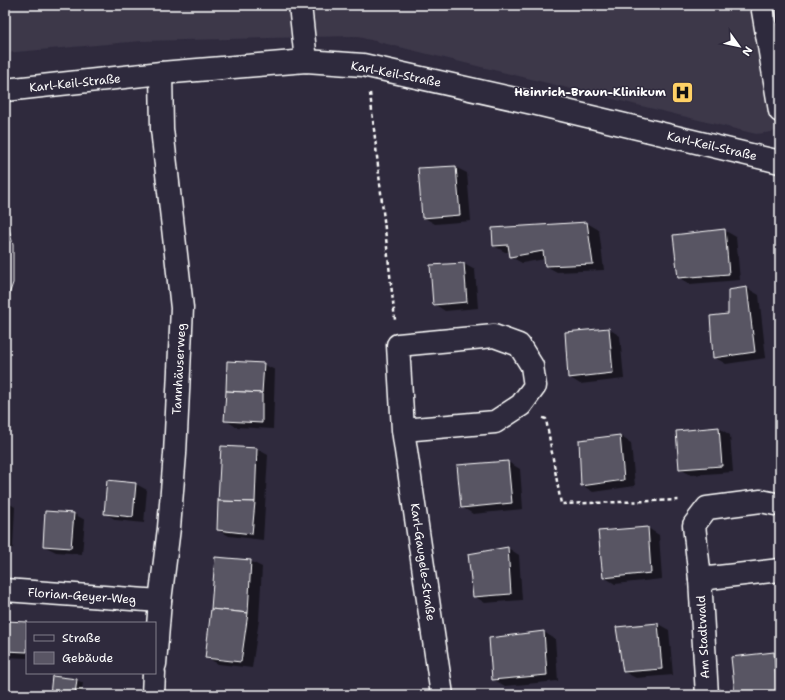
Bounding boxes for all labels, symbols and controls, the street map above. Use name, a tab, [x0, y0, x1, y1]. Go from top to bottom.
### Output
north arrow	[719, 26, 759, 66]
text: N	[738, 43, 756, 59]
street label: Karl-Keil-Straße	[349, 57, 443, 91]
street label: Karl-Keil-Straße	[28, 70, 122, 96]
hospital icon: Heinrich-Braun-Klinikum	[669, 79, 695, 105]
place label: Heinrich-Braun-Klinikum	[514, 84, 666, 100]
street label: Karl-Keil-Straße	[665, 128, 759, 164]
street label: Tannhäuserweg	[169, 323, 189, 415]
street label: Karl-Gaugele-Straße	[407, 502, 439, 622]
street label: Florian-Geyer-Weg	[27, 584, 137, 608]
street label: Am Stadtwald	[693, 595, 713, 679]
legend	[26, 622, 156, 674]
text: Straße	[62, 630, 101, 646]
text: Gebäude	[62, 650, 113, 666]

